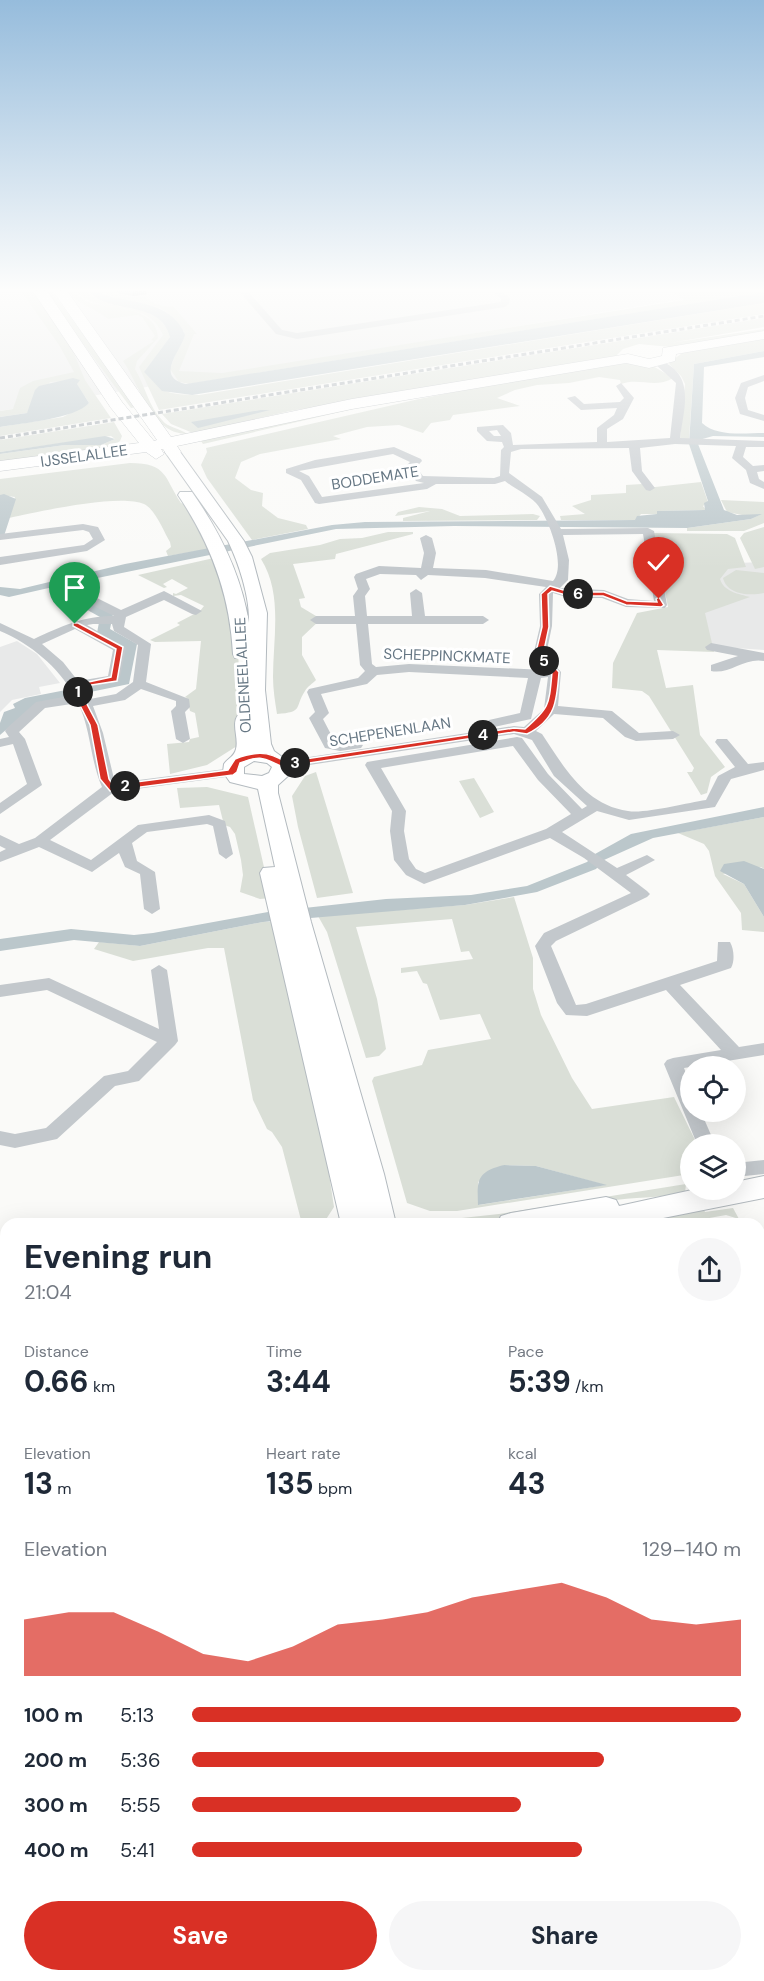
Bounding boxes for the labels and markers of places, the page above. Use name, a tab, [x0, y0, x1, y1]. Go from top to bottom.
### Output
pin	[633, 537, 684, 599]
pin	[49, 562, 100, 624]
pin: 6	[563, 579, 593, 609]
pin: 5	[529, 646, 559, 676]
pin: 1	[63, 677, 93, 707]
pin: 4	[468, 720, 498, 750]
pin: 3	[280, 748, 310, 778]
pin: 2	[110, 771, 140, 801]

